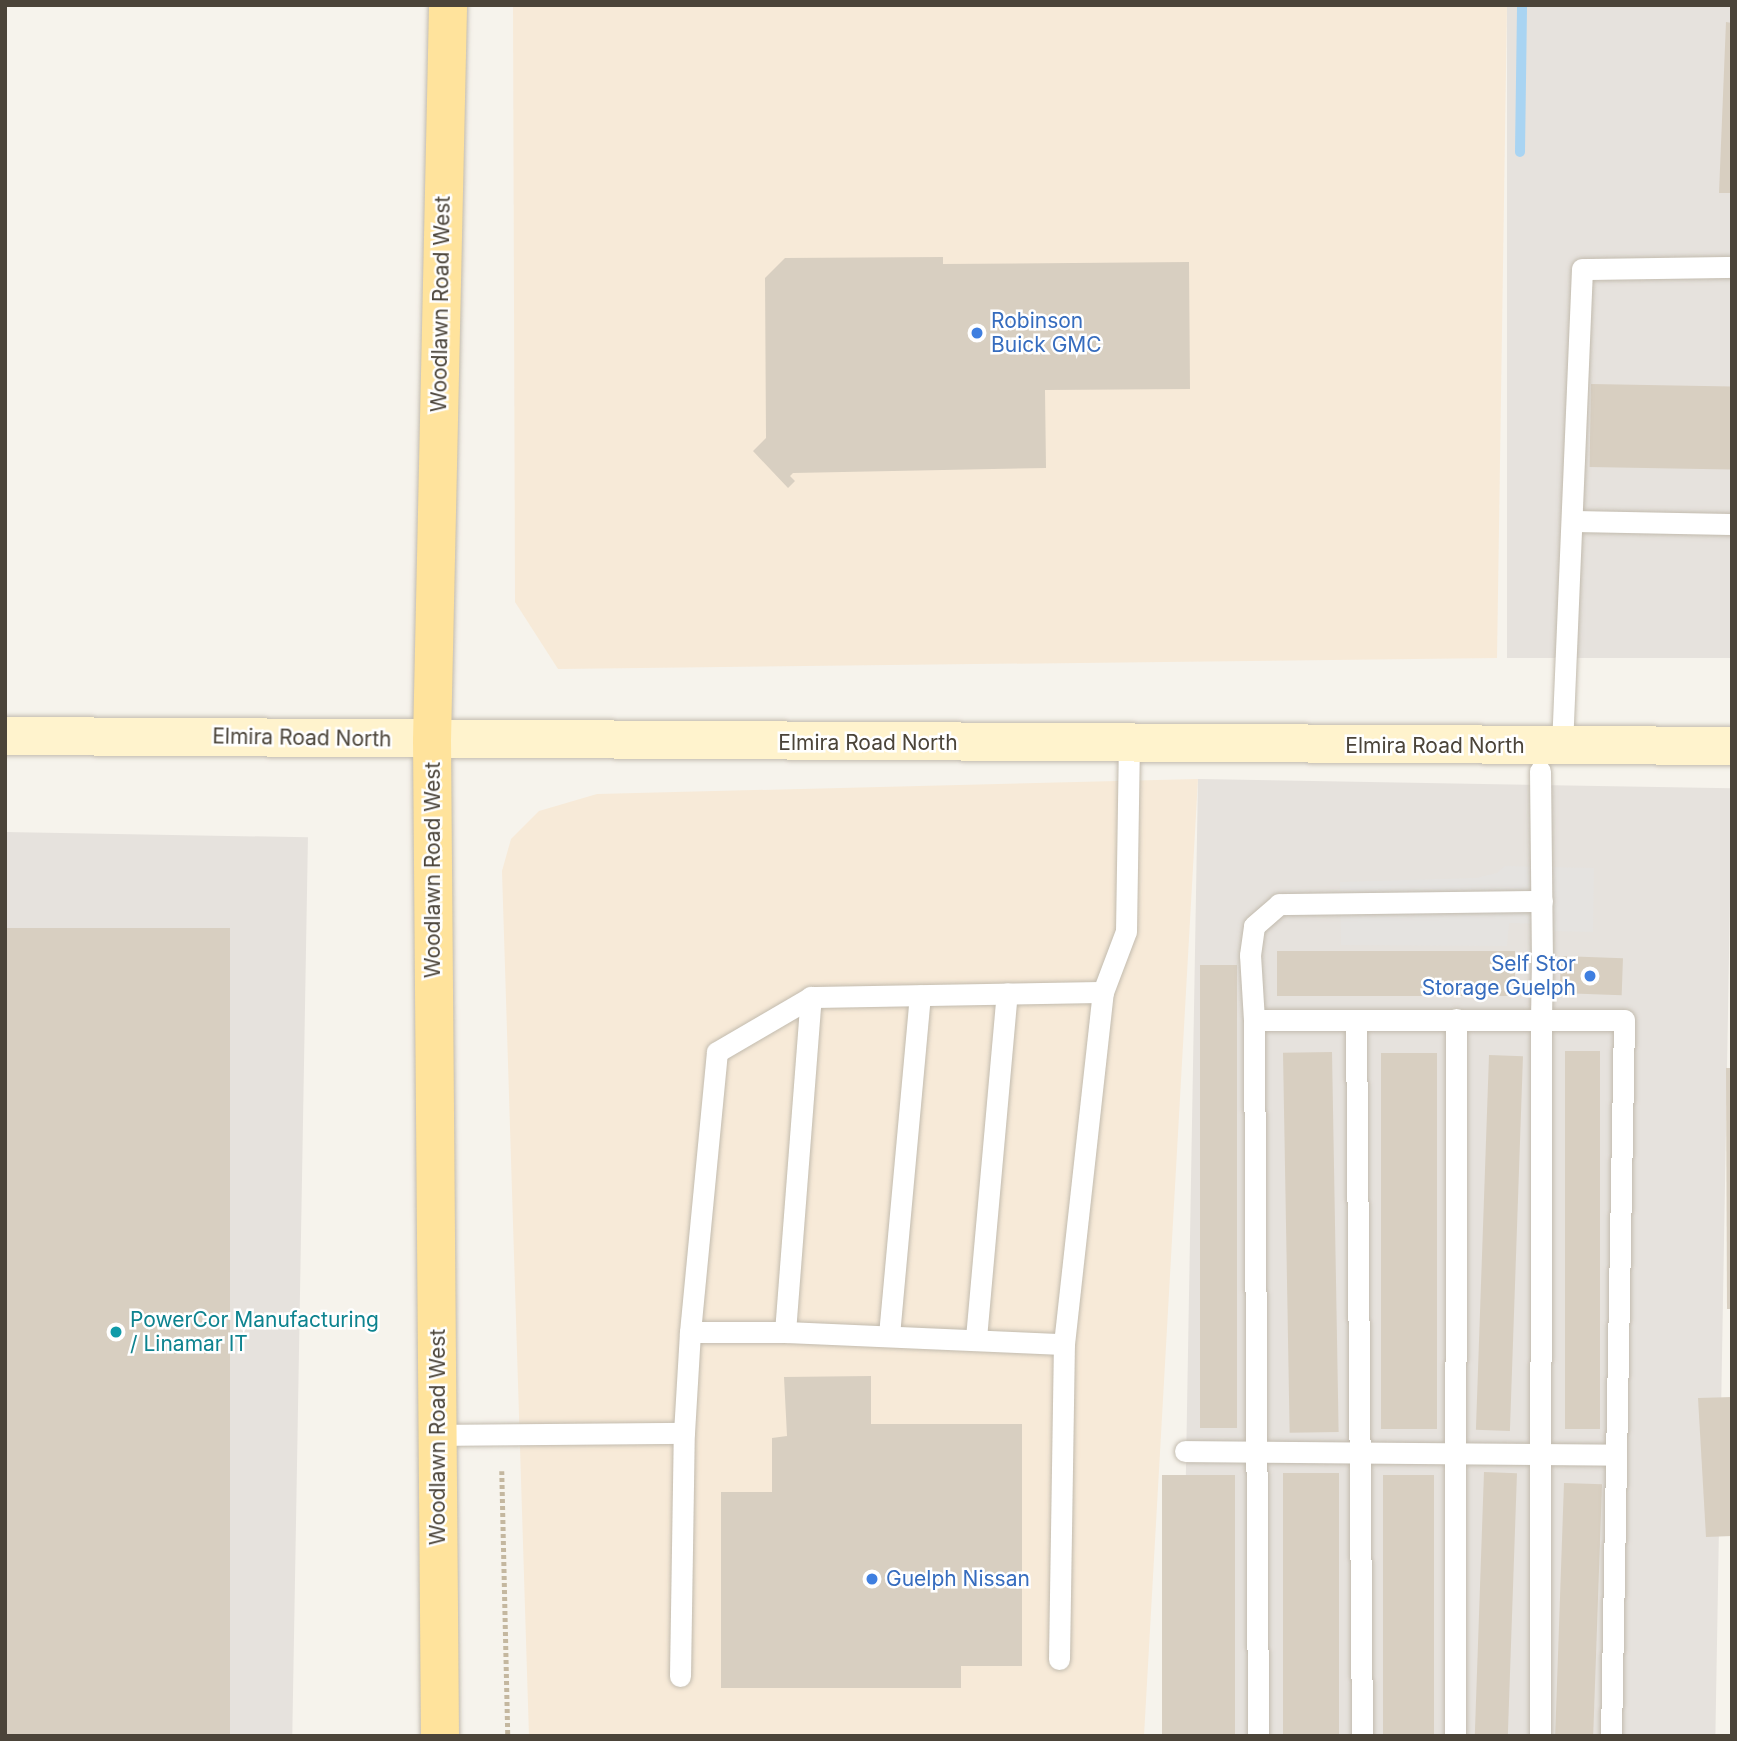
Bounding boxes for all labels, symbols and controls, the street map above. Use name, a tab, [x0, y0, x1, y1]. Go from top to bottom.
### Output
street label: Woodlawn Road West	[427, 196, 455, 412]
place label: Robinson Buick GMC	[991, 308, 1102, 358]
marker: Robinson Buick GMC	[969, 325, 985, 341]
street label: Elmira Road North	[212, 724, 392, 752]
street label: Elmira Road North	[778, 730, 958, 756]
street label: Elmira Road North	[1345, 733, 1525, 759]
street label: Woodlawn Road West	[420, 762, 446, 978]
place label: Self Stor Storage Guelph	[1422, 951, 1576, 1001]
marker: Self Stor Storage Guelph	[1582, 968, 1598, 984]
place label: PowerCor Manufacturing / Linamar IT	[130, 1307, 379, 1357]
marker: PowerCor Manufacturing / Linamar IT	[108, 1324, 124, 1340]
street label: Woodlawn Road West	[425, 1329, 451, 1545]
place label: Guelph Nissan	[886, 1566, 1030, 1592]
marker: Guelph Nissan	[864, 1571, 880, 1587]

